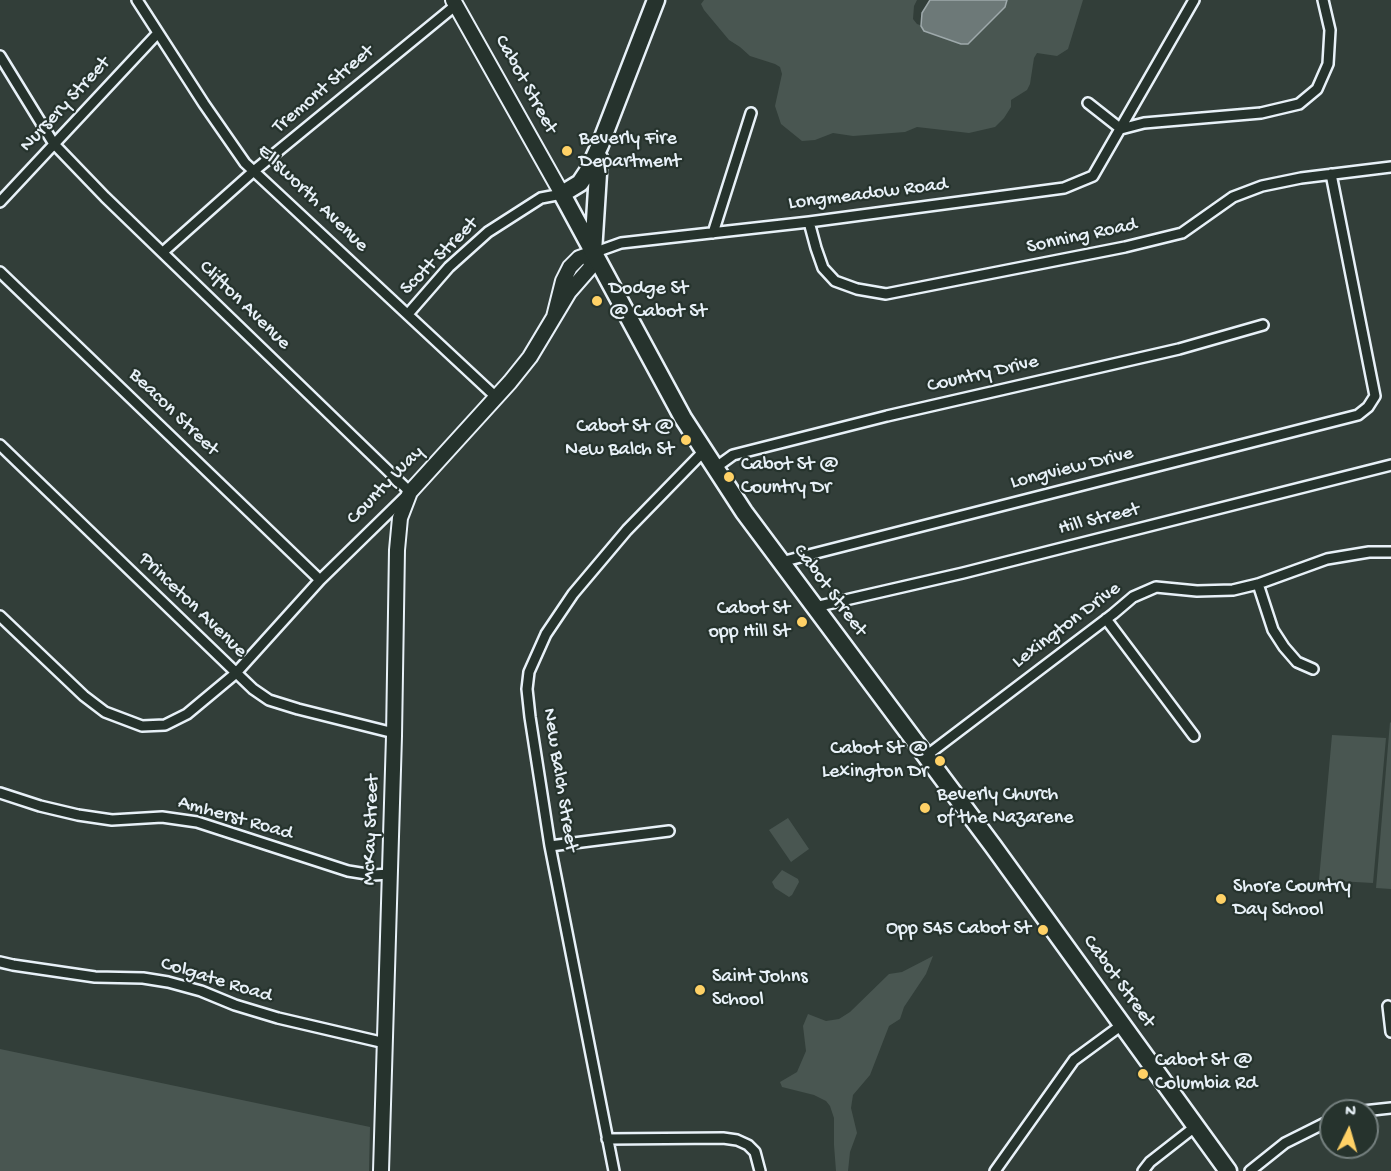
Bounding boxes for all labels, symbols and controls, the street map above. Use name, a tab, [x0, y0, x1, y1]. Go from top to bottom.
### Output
street label: Cabot Street	[488, 31, 562, 139]
street label: Tremont Street	[268, 41, 380, 139]
street label: Nursery Street	[16, 52, 116, 158]
place label: Beverly Fire Department	[579, 128, 681, 175]
street label: Ellsworth Avenue	[251, 140, 373, 258]
marker: Beverly Fire Department	[560, 144, 574, 158]
street label: Longmeadow Road	[787, 173, 949, 217]
street label: Scott Street	[396, 213, 484, 301]
street label: Sonning Road	[1025, 214, 1139, 260]
street label: Clifton Avenue	[193, 256, 295, 356]
place label: Dodge St @ Cabot St	[609, 278, 707, 325]
marker: Dodge St @ Cabot St	[590, 294, 604, 308]
street label: Country Drive	[925, 351, 1041, 399]
street label: Beacon Street	[123, 364, 223, 462]
place label: Cabot St @ New Balch St	[565, 416, 674, 463]
marker: Cabot St @ New Balch St	[679, 433, 693, 447]
street label: County Way	[342, 441, 430, 531]
street label: Longview Drive	[1008, 442, 1136, 496]
place label: Cabot St @ Country Dr	[741, 454, 839, 501]
marker: Cabot St @ Country Dr	[722, 470, 736, 484]
street label: Hill Street	[1056, 498, 1142, 542]
street label: Cabot Street	[787, 540, 871, 642]
street label: Princeton Avenue	[133, 548, 251, 664]
street label: Lexington Drive	[1008, 577, 1126, 675]
place label: Cabot St opp Hill St	[708, 598, 790, 645]
marker: Cabot St opp Hill St	[795, 615, 809, 629]
street label: New Balch Street	[536, 707, 582, 853]
place label: Cabot St @ Lexington Dr	[822, 738, 928, 785]
marker: Cabot St @ Lexington Dr	[933, 754, 947, 768]
street label: McKay Street	[358, 774, 386, 886]
place label: Beverly Church of the Nazarene	[937, 784, 1074, 831]
street label: Amherst Road	[175, 791, 295, 847]
marker: Beverly Church of the Nazarene	[918, 801, 932, 815]
place label: Shore Country Day School	[1233, 876, 1351, 923]
marker: Shore Country Day School	[1214, 892, 1228, 906]
place label: Opp 545 Cabot St	[886, 918, 1031, 942]
marker: Opp 545 Cabot St	[1036, 923, 1050, 937]
street label: Cabot Street	[1076, 931, 1160, 1033]
street label: Colgate Road	[157, 953, 275, 1009]
place label: Saint Johns School	[712, 966, 808, 1013]
marker: Saint Johns School	[693, 983, 707, 997]
place label: Cabot St @ Columbia Rd	[1155, 1050, 1257, 1097]
marker: Cabot St @ Columbia Rd	[1136, 1067, 1150, 1081]
north arrow	[1319, 1099, 1379, 1159]
text: N	[1344, 1103, 1356, 1122]

